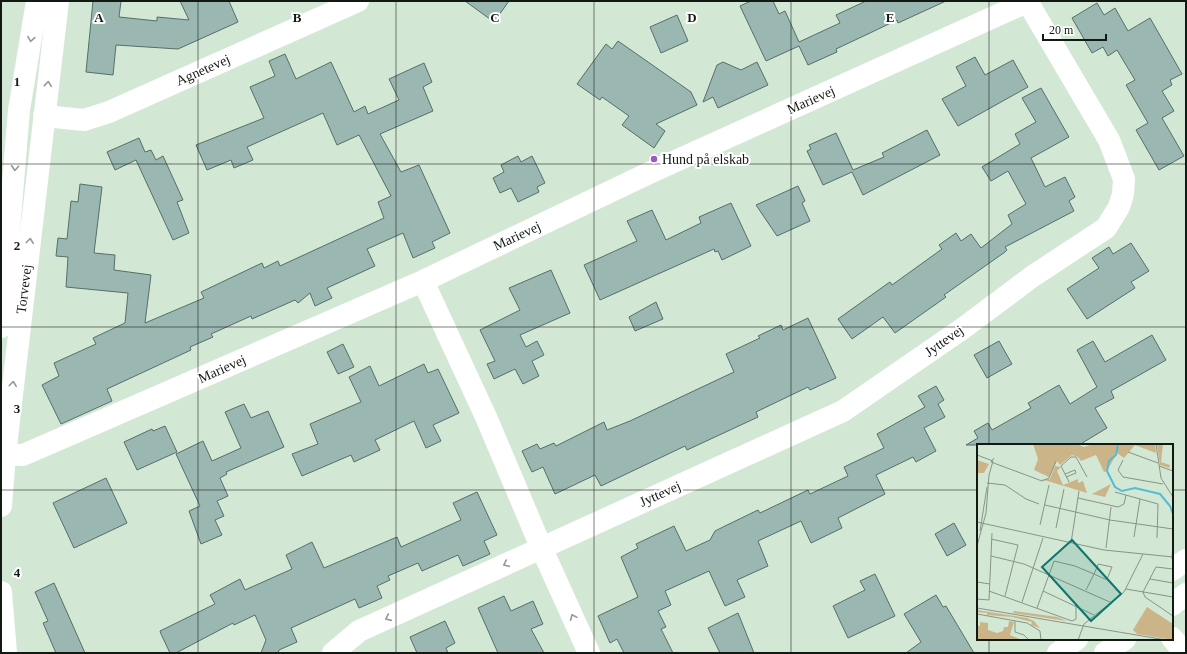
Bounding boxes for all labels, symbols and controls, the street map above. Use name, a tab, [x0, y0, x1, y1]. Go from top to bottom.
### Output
text: A	[94, 10, 104, 25]
text: B	[293, 10, 302, 25]
text: C	[490, 10, 500, 25]
text: D	[687, 10, 697, 25]
text: E	[886, 10, 894, 25]
scale bar	[1043, 16, 1106, 42]
text: 20 m	[1049, 23, 1074, 37]
one-way arrow	[27, 36, 35, 43]
street label: Agnetevej	[174, 51, 232, 89]
text: 1	[14, 74, 20, 89]
one-way arrow	[43, 81, 52, 87]
street label: Marievej	[785, 83, 837, 117]
place label: Hund på elskab	[662, 152, 749, 167]
marker: Hund på elskab	[649, 154, 659, 164]
one-way arrow	[10, 165, 19, 171]
street label: Marievej	[491, 219, 543, 253]
text: 2	[14, 238, 20, 253]
one-way arrow	[25, 238, 34, 244]
street label: Torvevej	[14, 263, 34, 315]
street label: Jyttevej	[922, 322, 966, 360]
street label: Marievej	[196, 352, 248, 386]
one-way arrow	[8, 381, 17, 387]
text: 3	[14, 401, 21, 416]
inset map	[977, 444, 1173, 640]
street label: Jyttevej	[637, 478, 683, 510]
one-way arrow	[503, 559, 510, 567]
text: 4	[14, 565, 21, 580]
one-way arrow	[384, 613, 392, 621]
one-way arrow	[570, 614, 578, 622]

